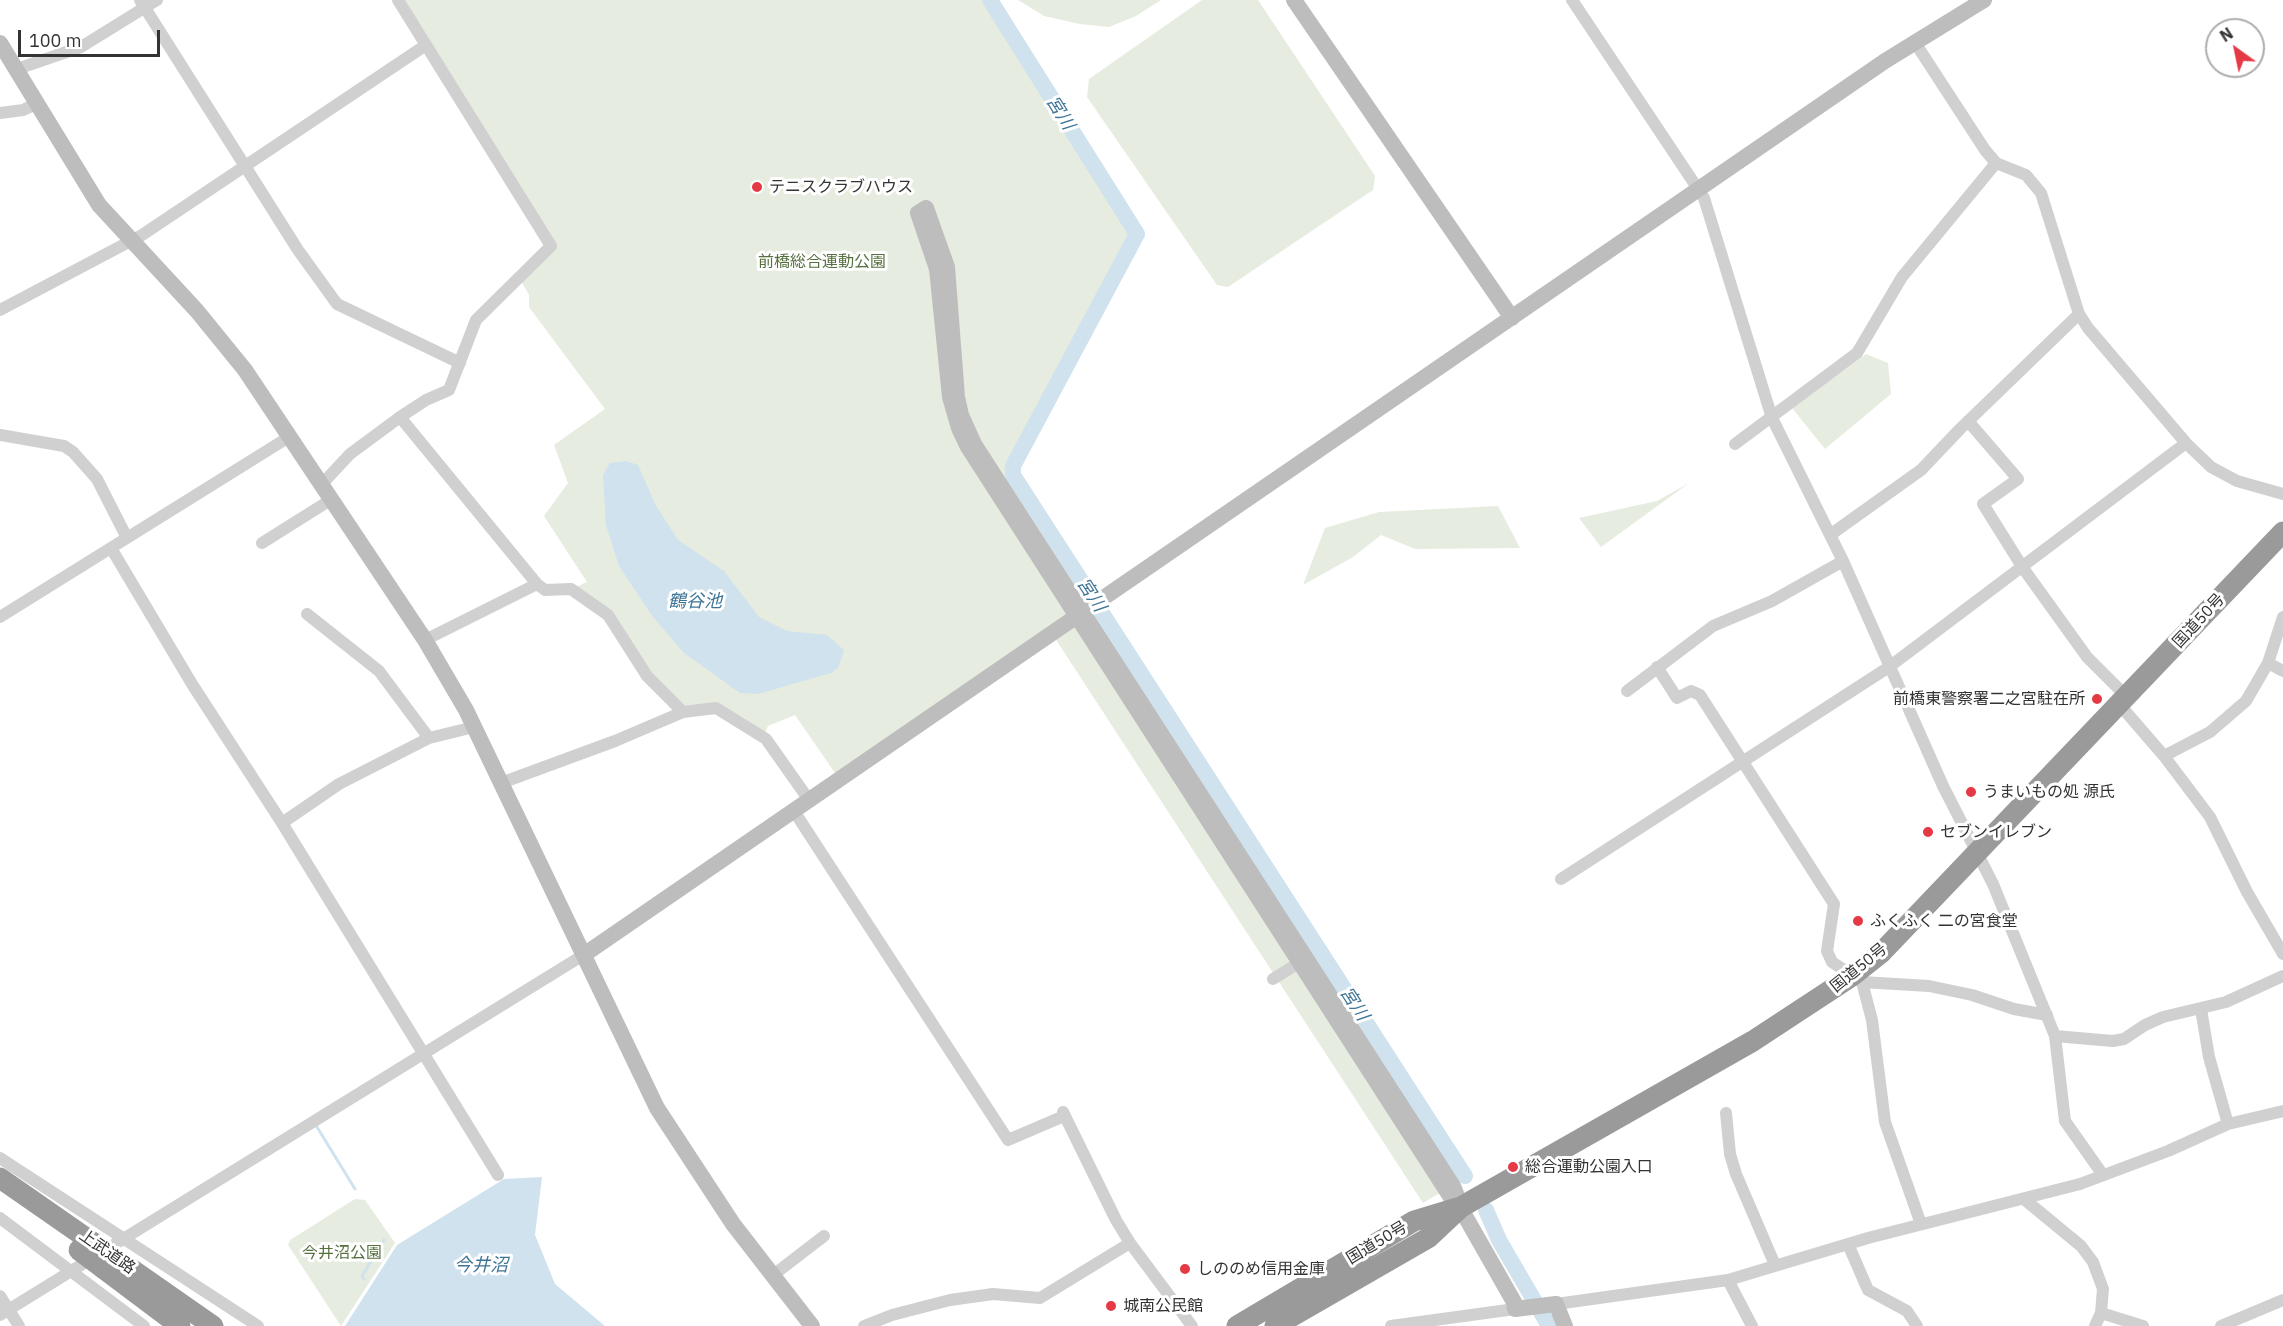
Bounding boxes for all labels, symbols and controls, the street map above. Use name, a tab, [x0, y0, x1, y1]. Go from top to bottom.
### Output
scale bar	[21, 18, 164, 56]
north arrow	[2205, 18, 2265, 78]
text: N	[2216, 23, 2237, 46]
text: 100 m	[29, 29, 81, 52]
water label: 宮川	[1041, 92, 1079, 134]
place label: テニスクラブハウス	[769, 177, 913, 197]
marker: テニスクラブハウス	[750, 180, 764, 194]
park label: 前橋総合運動公園	[758, 252, 886, 272]
water label: 宮川	[1072, 574, 1110, 616]
street label: 国道50号	[2169, 590, 2229, 652]
water label: 鶴谷池	[668, 591, 722, 613]
place label: 前橋東警察署二之宮駐在所	[1893, 689, 2085, 709]
marker: 前橋東警察署二之宮駐在所	[2090, 692, 2104, 706]
place label: うまいもの処 源氏	[1983, 782, 2115, 802]
marker: うまいもの処 源氏	[1964, 785, 1978, 799]
place label: セブンイレブン	[1940, 822, 2052, 842]
marker: セブンイレブン	[1921, 825, 1935, 839]
place label: ふくふく 二の宮食堂	[1870, 911, 2018, 931]
marker: ふくふく 二の宮食堂	[1851, 914, 1865, 928]
street label: 国道50号	[1827, 939, 1891, 997]
water label: 宮川	[1335, 983, 1373, 1025]
place label: 総合運動公園入口	[1525, 1157, 1653, 1177]
marker: 総合運動公園入口	[1506, 1160, 1520, 1174]
street label: 国道50号	[1343, 1217, 1411, 1269]
street label: 上武道路	[75, 1226, 139, 1278]
park label: 今井沼公園	[302, 1243, 382, 1263]
water label: 今井沼	[454, 1255, 508, 1277]
place label: しののめ信用金庫	[1197, 1259, 1325, 1279]
marker: しののめ信用金庫	[1178, 1262, 1192, 1276]
place label: 城南公民館	[1123, 1296, 1203, 1316]
marker: 城南公民館	[1104, 1299, 1118, 1313]

